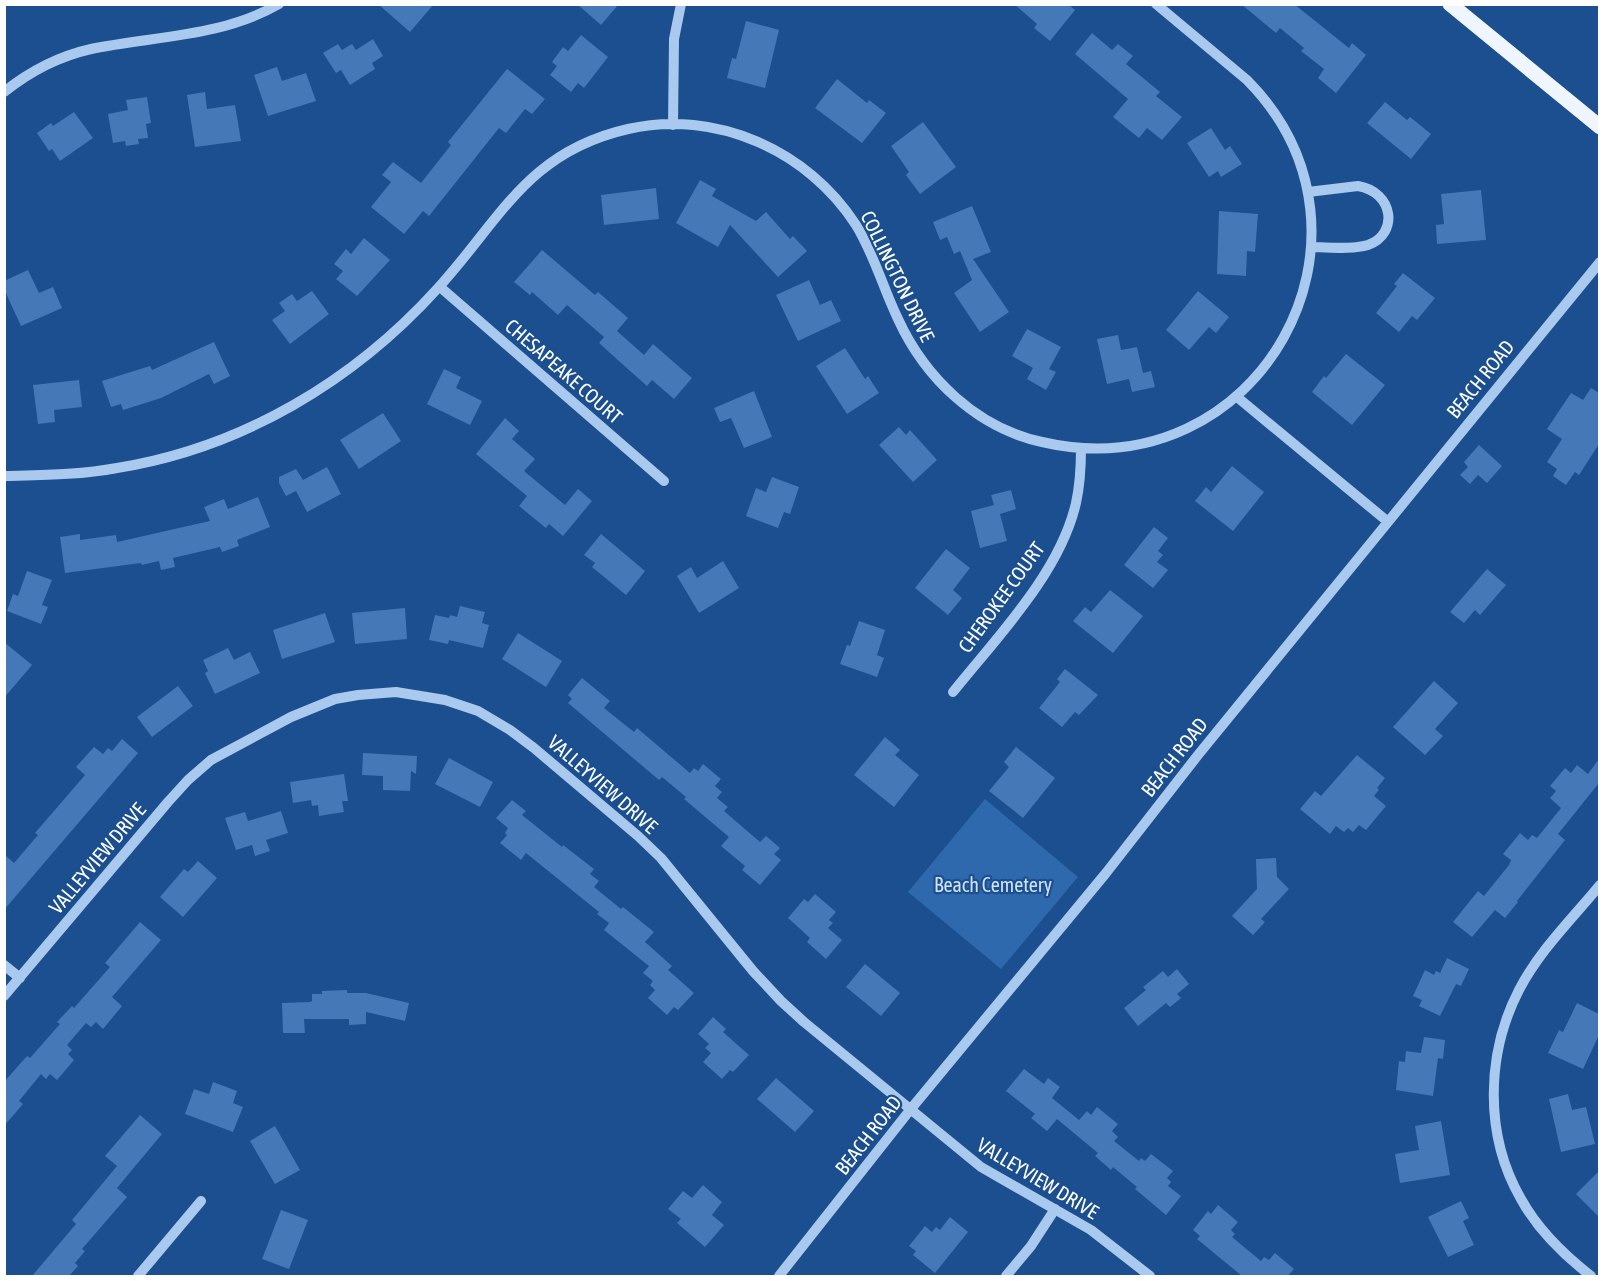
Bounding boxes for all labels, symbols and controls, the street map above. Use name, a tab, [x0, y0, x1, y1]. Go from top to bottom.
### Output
street label: COLLINGTON DRIVE	[856, 207, 940, 346]
street label: CHESAPEAKE COURT	[501, 314, 627, 428]
street label: BEACH ROAD	[1442, 335, 1518, 423]
street label: CHEROKEE COURT	[953, 537, 1049, 657]
street label: BEACH ROAD	[1136, 713, 1212, 801]
street label: VALLEYVIEW DRIVE	[544, 730, 663, 838]
street label: VALLEYVIEW DRIVE	[44, 798, 150, 918]
park label: Beach Cemetery	[934, 873, 1052, 896]
street label: BEACH ROAD	[830, 1091, 906, 1179]
street label: VALLEYVIEW DRIVE	[973, 1133, 1103, 1223]

